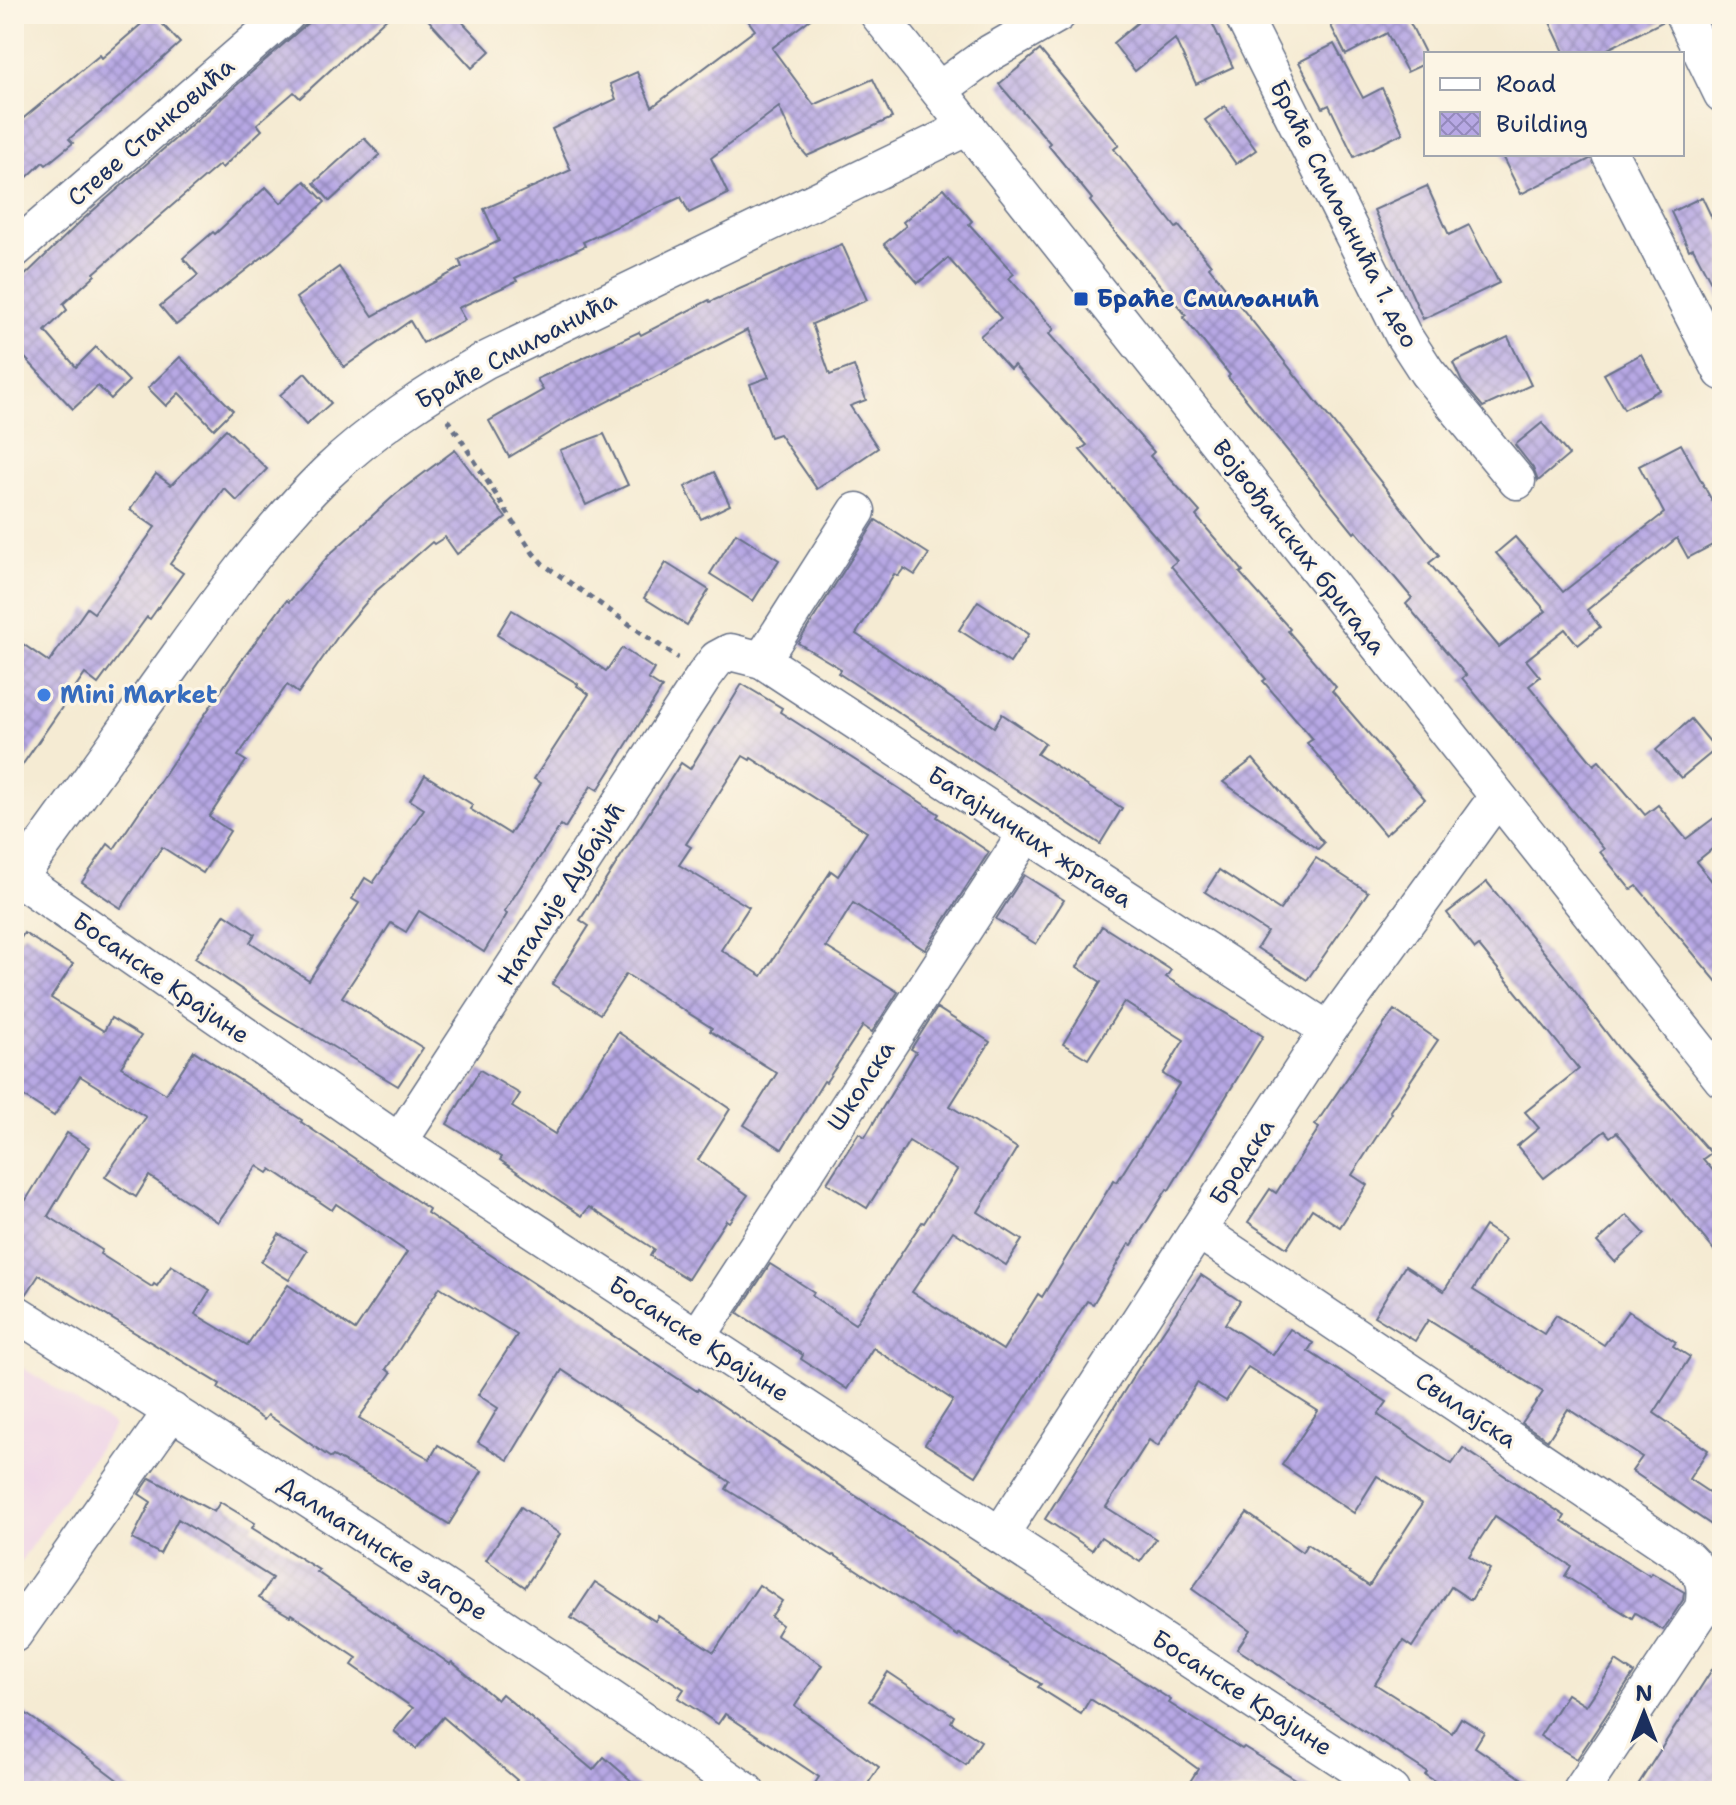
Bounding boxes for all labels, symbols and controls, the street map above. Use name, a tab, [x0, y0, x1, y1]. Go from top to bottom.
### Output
street label: Стеве Станковића	[61, 50, 241, 213]
legend	[1424, 52, 1684, 156]
text: Road	[1496, 68, 1556, 100]
street label: Браће Смиљанића 1. део	[1262, 74, 1426, 354]
text: Building	[1496, 108, 1588, 140]
street label: Браће Смиљанића	[410, 283, 622, 417]
place label: Браће Смиљанић	[1097, 283, 1320, 315]
marker: Браће Смиљанић	[1072, 290, 1090, 308]
street label: Војвођанских бригада	[1205, 433, 1393, 661]
place label: Mini Market	[60, 679, 218, 711]
marker: Mini Market	[35, 686, 53, 704]
street label: Батајничких жртава	[922, 759, 1138, 915]
street label: Наталије Дубајић	[490, 796, 632, 992]
street label: Босанске Крајине	[66, 905, 256, 1051]
street label: Школска	[820, 1035, 902, 1137]
street label: Бродска	[1202, 1113, 1282, 1211]
street label: Босанске Крајине	[603, 1269, 795, 1409]
street label: Свилајска	[1409, 1364, 1523, 1456]
street label: Далматинске загоре	[272, 1468, 494, 1628]
street label: Босанске Крајине	[1146, 1623, 1338, 1763]
north arrow	[1604, 1673, 1684, 1753]
text: N	[1635, 1679, 1653, 1708]

